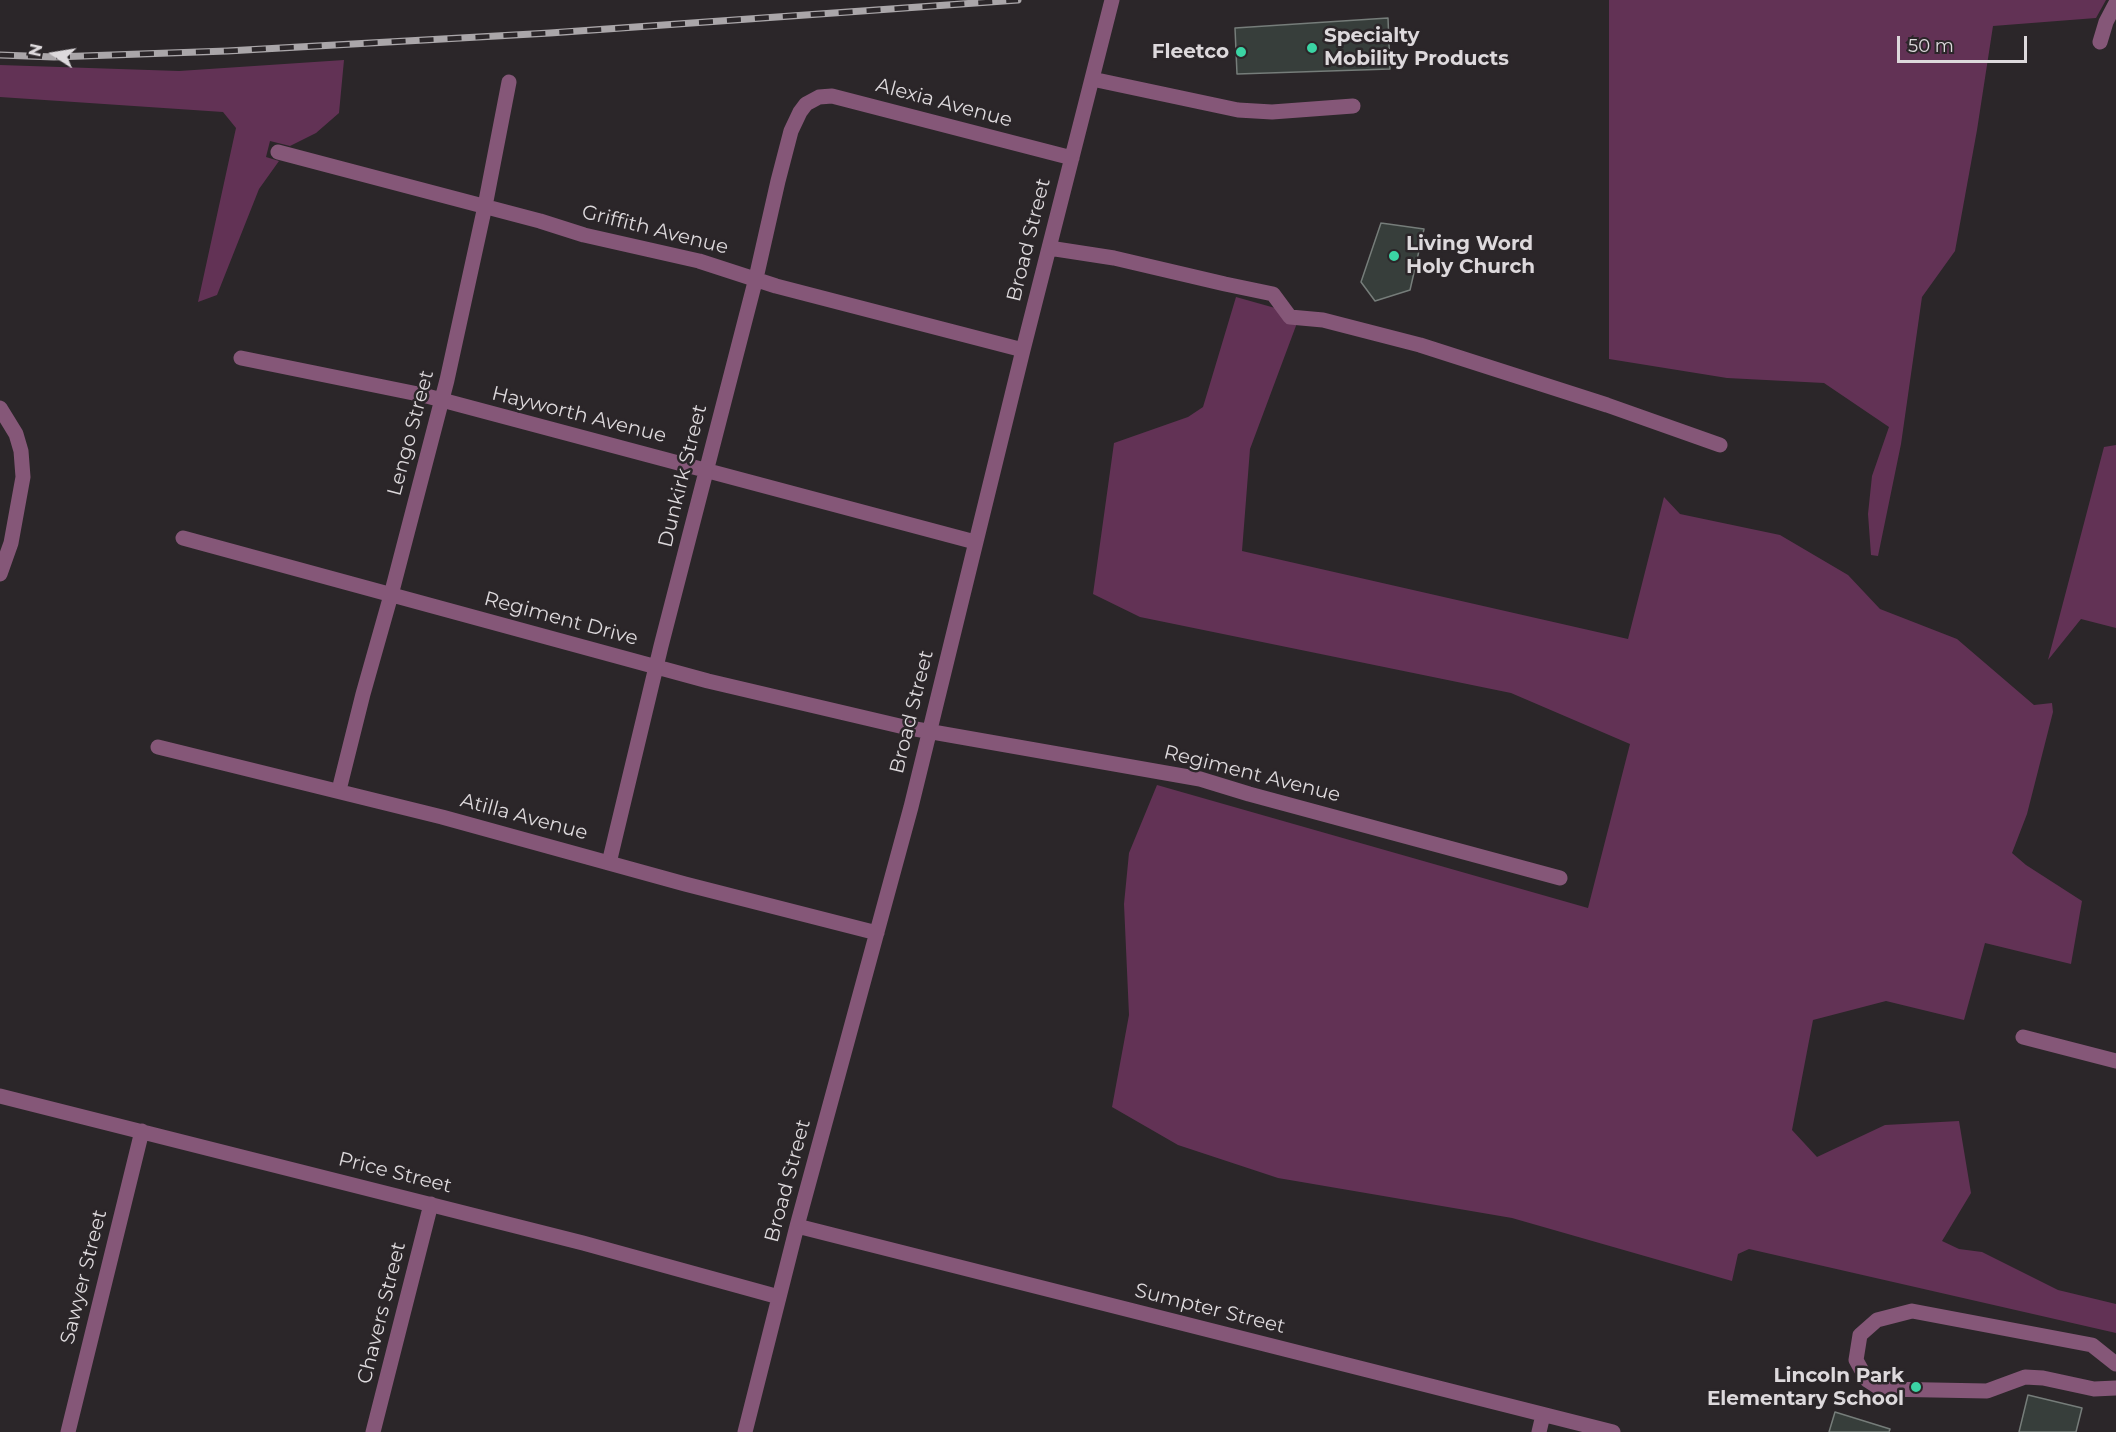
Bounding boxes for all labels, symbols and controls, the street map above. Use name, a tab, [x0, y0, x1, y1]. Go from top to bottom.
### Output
north arrow	[24, 24, 84, 84]
place label: Specialty Mobility Products	[1324, 24, 1509, 71]
scale bar	[1900, 24, 2030, 62]
text: 50 m	[1908, 35, 1954, 57]
place label: Fleetco	[1152, 40, 1229, 64]
marker: Specialty Mobility Products	[1305, 41, 1319, 55]
text: N	[25, 42, 47, 58]
marker: Fleetco	[1234, 45, 1248, 59]
street label: Alexia Avenue	[873, 73, 1015, 133]
street label: Broad Street	[1002, 176, 1056, 304]
street label: Griffith Avenue	[579, 200, 731, 260]
place label: Living Word Holy Church	[1406, 232, 1535, 279]
marker: Living Word Holy Church	[1387, 249, 1401, 263]
street label: Lengo Street	[383, 368, 439, 498]
street label: Hayworth Avenue	[489, 382, 669, 448]
street label: Dunkirk Street	[654, 402, 712, 550]
street label: Regiment Drive	[481, 587, 641, 651]
street label: Broad Street	[885, 648, 939, 776]
street label: Regiment Avenue	[1161, 740, 1343, 808]
street label: Atilla Avenue	[458, 788, 590, 846]
street label: Broad Street	[760, 1117, 816, 1245]
street label: Price Street	[336, 1147, 454, 1199]
street label: Sawyer Street	[56, 1207, 112, 1347]
street label: Chavers Street	[353, 1240, 411, 1386]
street label: Sumpter Street	[1132, 1279, 1288, 1339]
place label: Lincoln Park Elementary School	[1707, 1364, 1904, 1411]
marker: Lincoln Park Elementary School	[1909, 1380, 1923, 1394]

